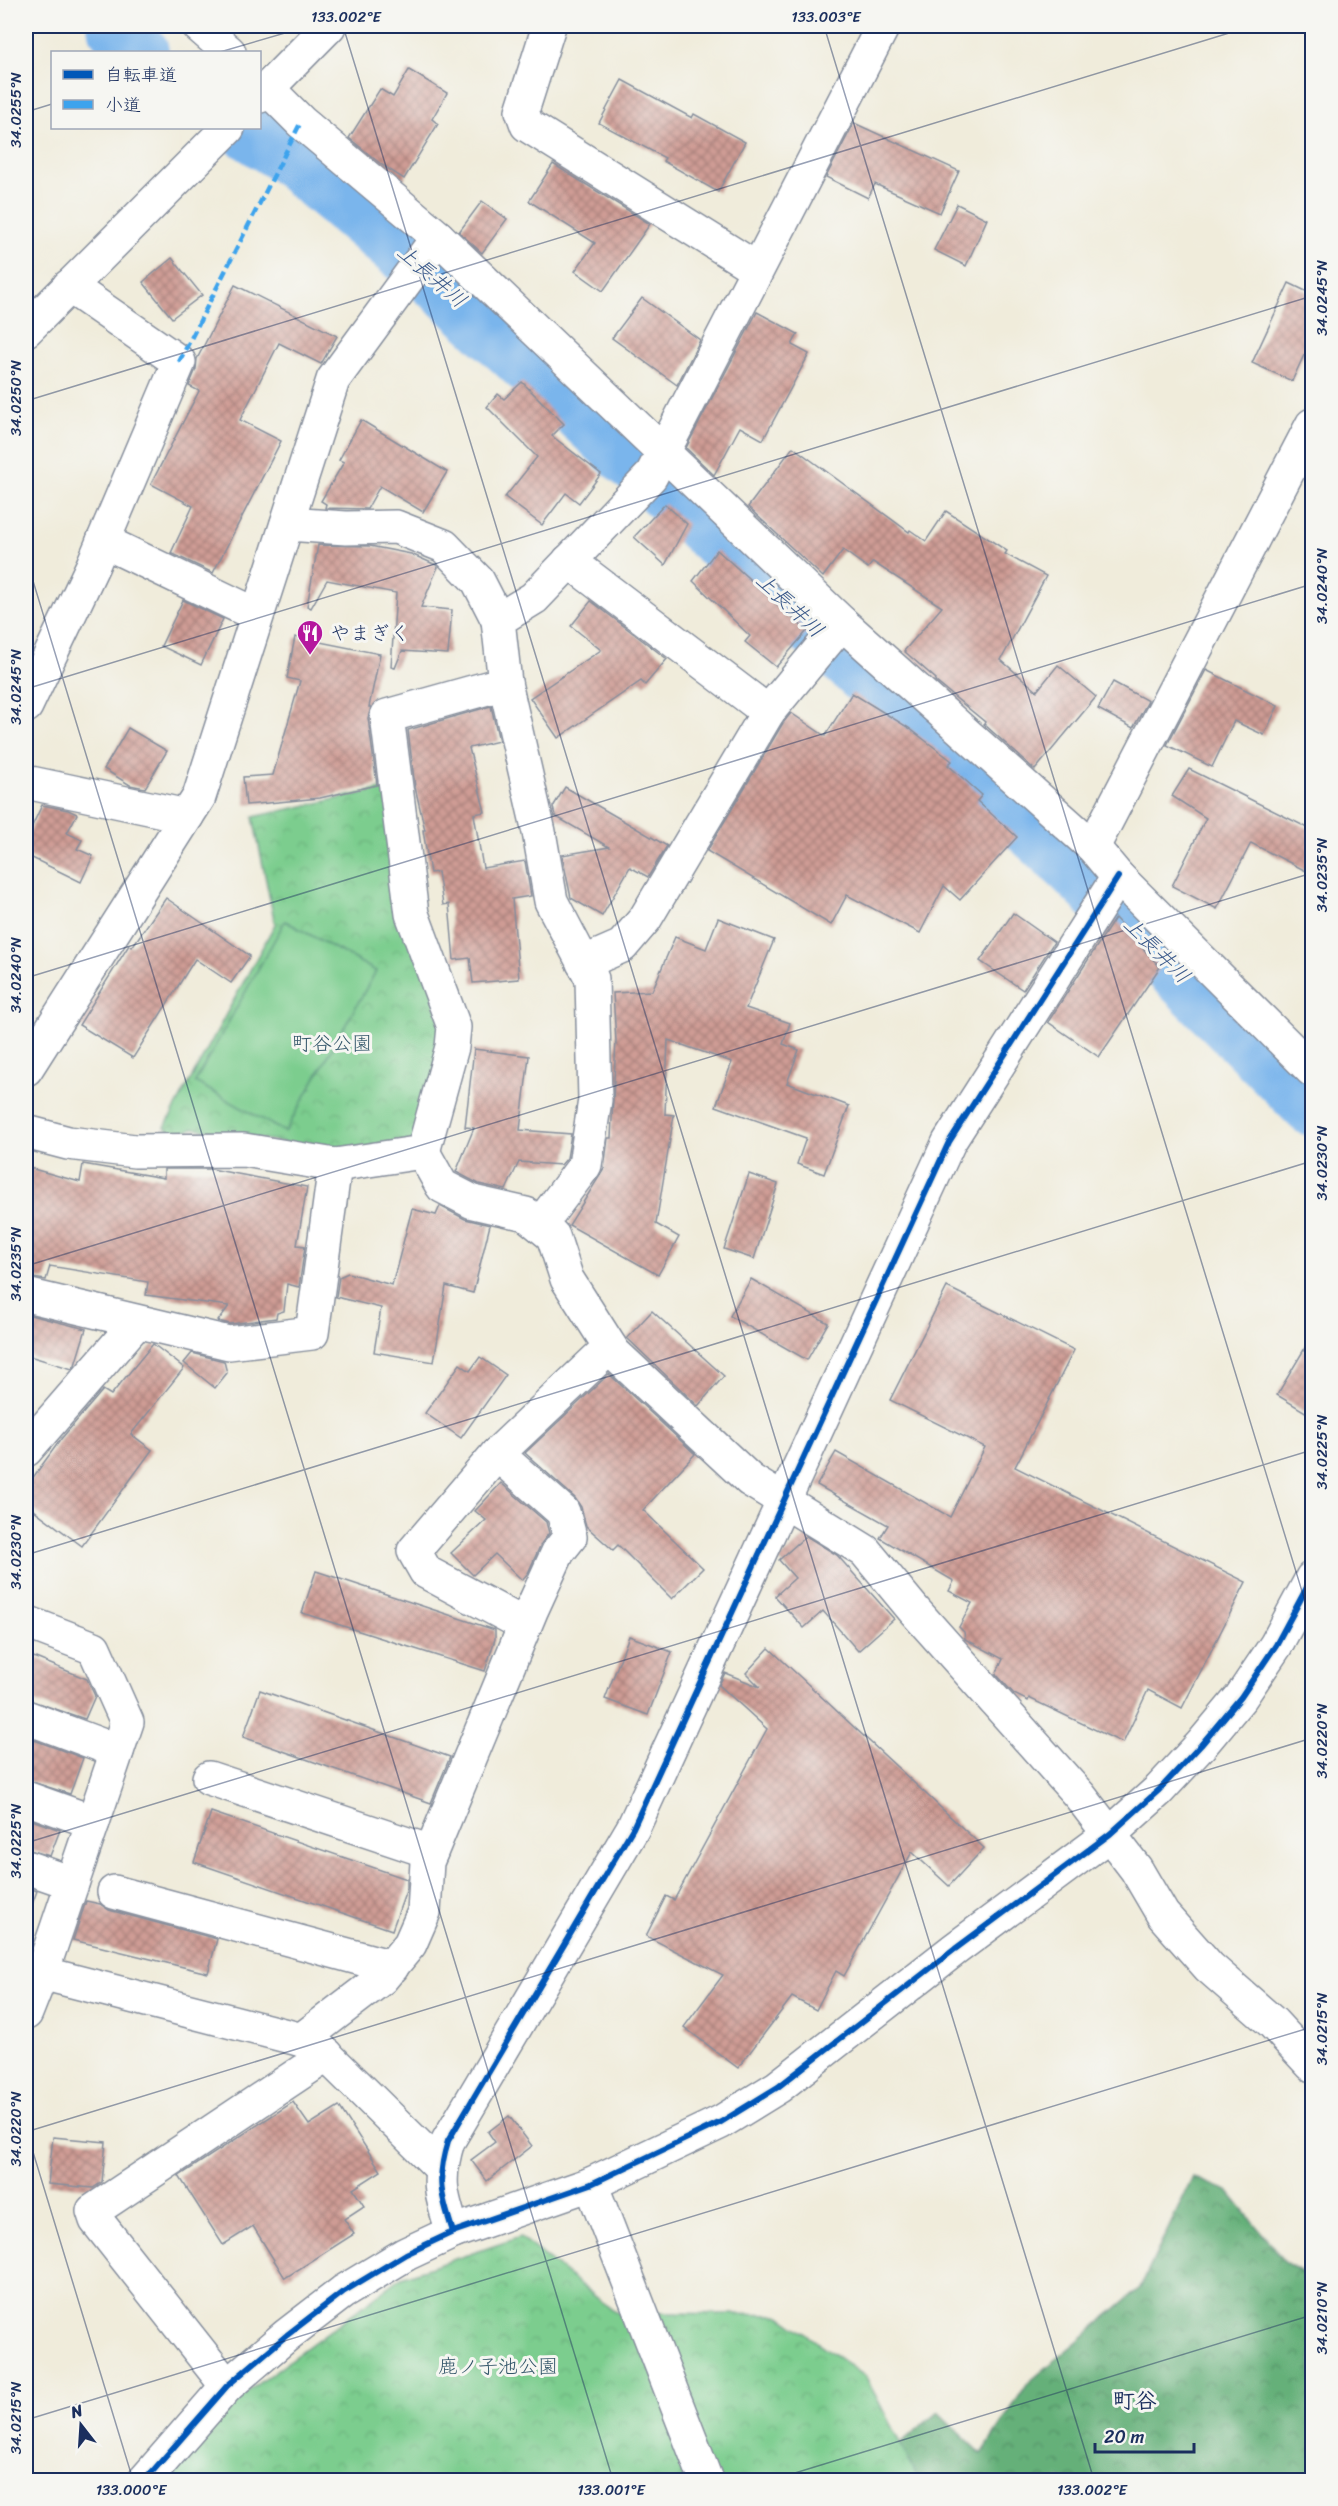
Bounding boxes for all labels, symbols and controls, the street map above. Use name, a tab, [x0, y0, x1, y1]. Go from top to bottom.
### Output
text: 133.002°E	[311, 4, 383, 30]
text: 133.003°E	[791, 4, 862, 30]
legend	[51, 51, 261, 129]
text: 自転車道	[105, 59, 177, 91]
text: 34.0255°N	[3, 72, 29, 148]
text: 小道	[105, 89, 141, 121]
water label: 上長井川	[388, 234, 476, 318]
text: 34.0245°N	[1309, 260, 1335, 336]
text: 34.0250°N	[3, 360, 29, 436]
text: 34.0240°N	[1309, 547, 1335, 624]
water label: 上長井川	[746, 562, 834, 648]
place label: やまぎく	[330, 616, 410, 651]
restaurant icon: やまぎく	[295, 618, 325, 656]
text: 34.0245°N	[3, 649, 29, 725]
text: 34.0235°N	[1309, 837, 1335, 912]
water label: 上長井川	[1114, 907, 1200, 993]
text: 34.0240°N	[3, 936, 29, 1013]
park label: 町谷公園	[292, 1026, 372, 1061]
text: 34.0230°N	[1309, 1125, 1335, 1200]
text: 34.0235°N	[3, 1226, 29, 1301]
text: 34.0225°N	[1309, 1414, 1335, 1489]
text: 34.0230°N	[3, 1514, 29, 1589]
text: 34.0220°N	[1309, 1703, 1335, 1779]
text: 34.0225°N	[3, 1803, 29, 1878]
text: 34.0215°N	[1309, 1992, 1335, 2065]
text: 34.0220°N	[3, 2091, 29, 2167]
text: 34.0210°N	[1309, 2281, 1335, 2355]
park label: 鹿ノ子池公園	[438, 2349, 558, 2384]
text: 34.0215°N	[3, 2381, 29, 2454]
district label: 町谷	[1113, 2381, 1157, 2420]
north arrow	[51, 2395, 111, 2455]
text: N	[66, 2395, 87, 2427]
scale bar	[1095, 2416, 1194, 2454]
text: 20 m	[1104, 2421, 1144, 2453]
text: 133.000°E	[96, 2477, 168, 2503]
text: 133.001°E	[577, 2477, 646, 2503]
text: 133.002°E	[1057, 2477, 1129, 2503]

